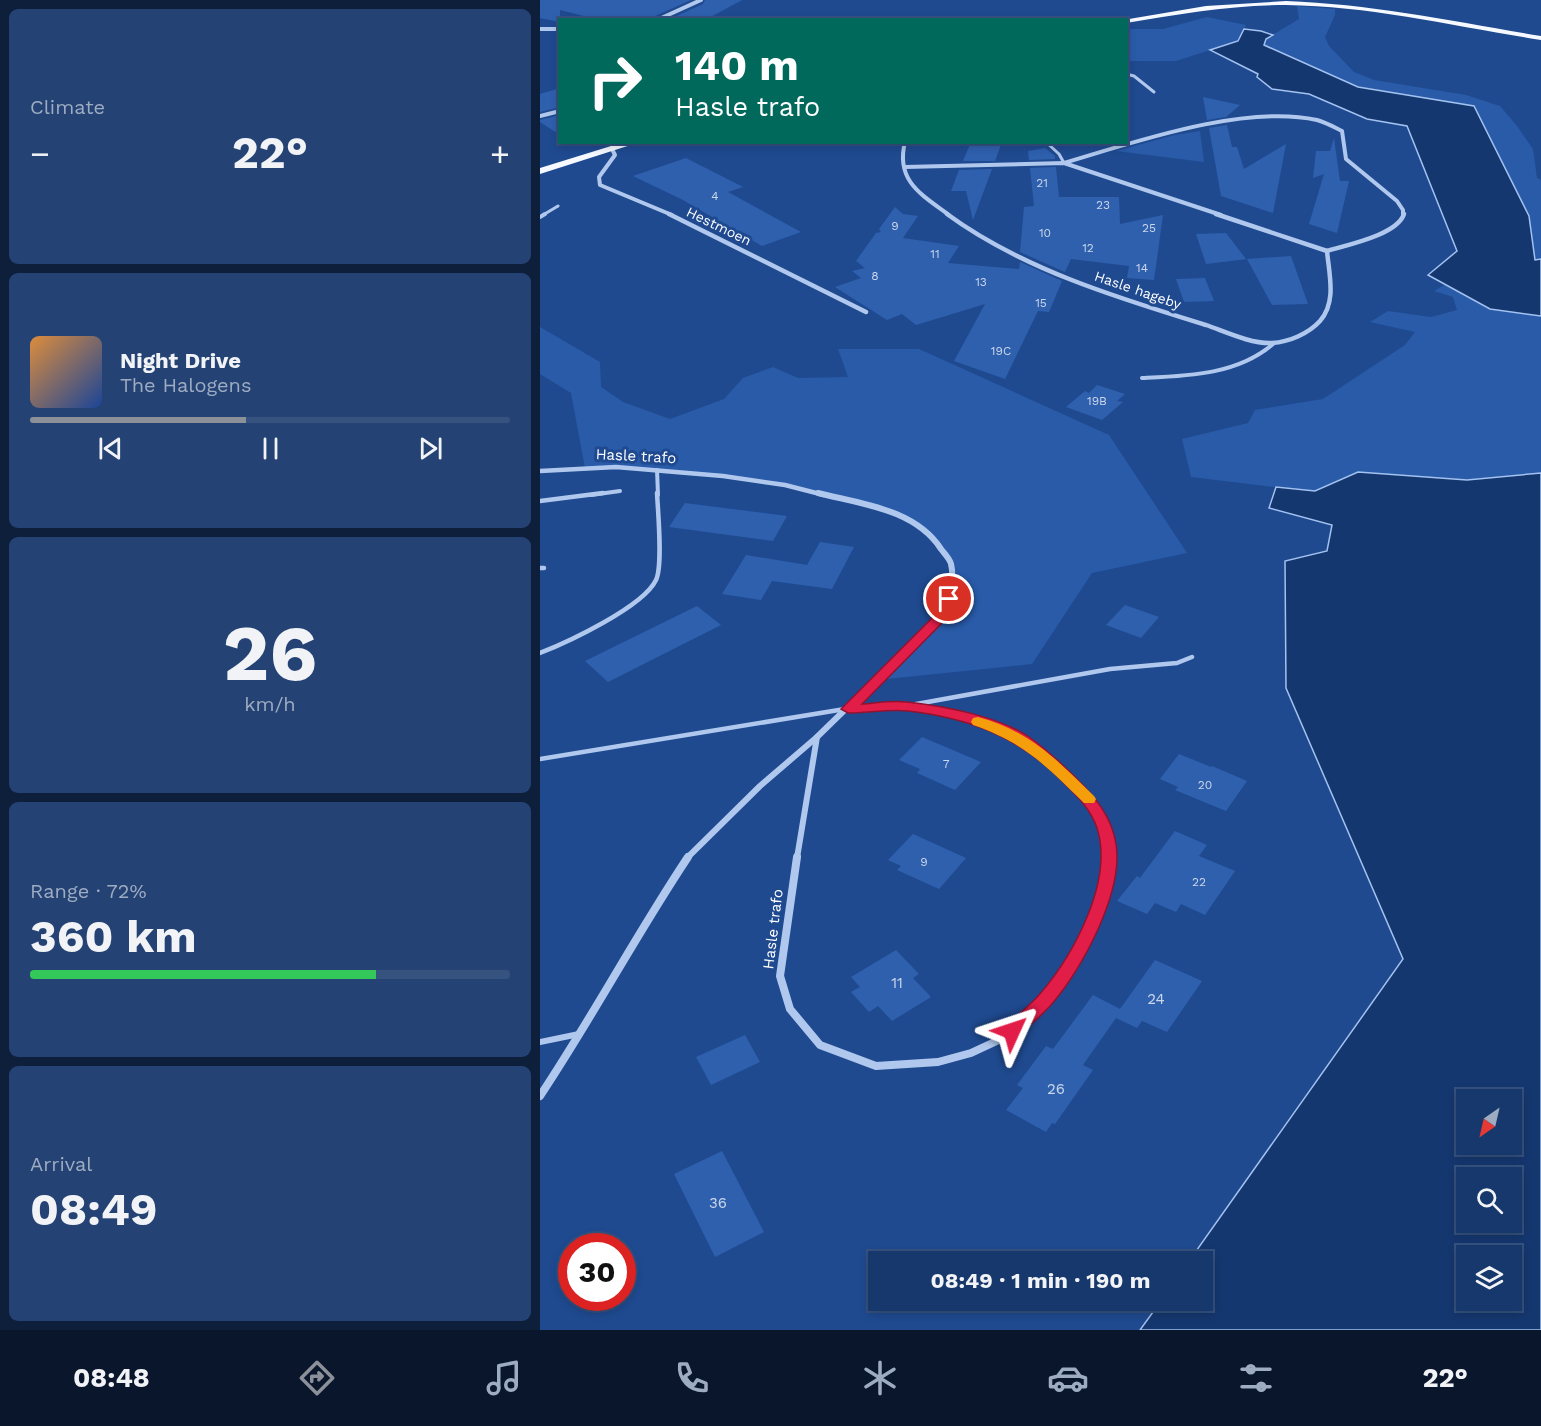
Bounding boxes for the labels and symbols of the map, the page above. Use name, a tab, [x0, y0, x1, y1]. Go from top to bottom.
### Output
house number: 21	[1036, 176, 1048, 190]
house number: 4	[711, 189, 719, 203]
house number: 23	[1096, 198, 1110, 212]
street label: Hestmoen	[684, 203, 754, 249]
house number: 9	[891, 219, 899, 233]
house number: 25	[1142, 221, 1156, 235]
house number: 10	[1039, 226, 1051, 240]
house number: 12	[1082, 241, 1094, 255]
house number: 11	[930, 247, 940, 261]
house number: 14	[1136, 261, 1148, 275]
street label: Hasle hageby	[1093, 268, 1184, 313]
house number: 8	[871, 269, 879, 283]
house number: 13	[975, 275, 987, 289]
house number: 15	[1035, 296, 1047, 310]
house number: 19C	[991, 344, 1011, 358]
house number: 19B	[1087, 394, 1107, 408]
street label: Hasle trafo	[595, 445, 677, 467]
pin	[923, 573, 974, 624]
house number: 7	[943, 757, 950, 771]
house number: 20	[1198, 778, 1212, 792]
house number: 9	[920, 855, 928, 869]
house number: 22	[1192, 875, 1206, 889]
street label: Hasle trafo	[759, 888, 787, 970]
house number: 11	[891, 974, 903, 992]
house number: 24	[1147, 990, 1165, 1008]
position arrow	[980, 999, 1044, 1063]
house number: 26	[1047, 1080, 1065, 1098]
north arrow	[1456, 1089, 1522, 1155]
house number: 36	[709, 1194, 727, 1212]
speed limit sign: 30	[558, 1233, 636, 1311]

